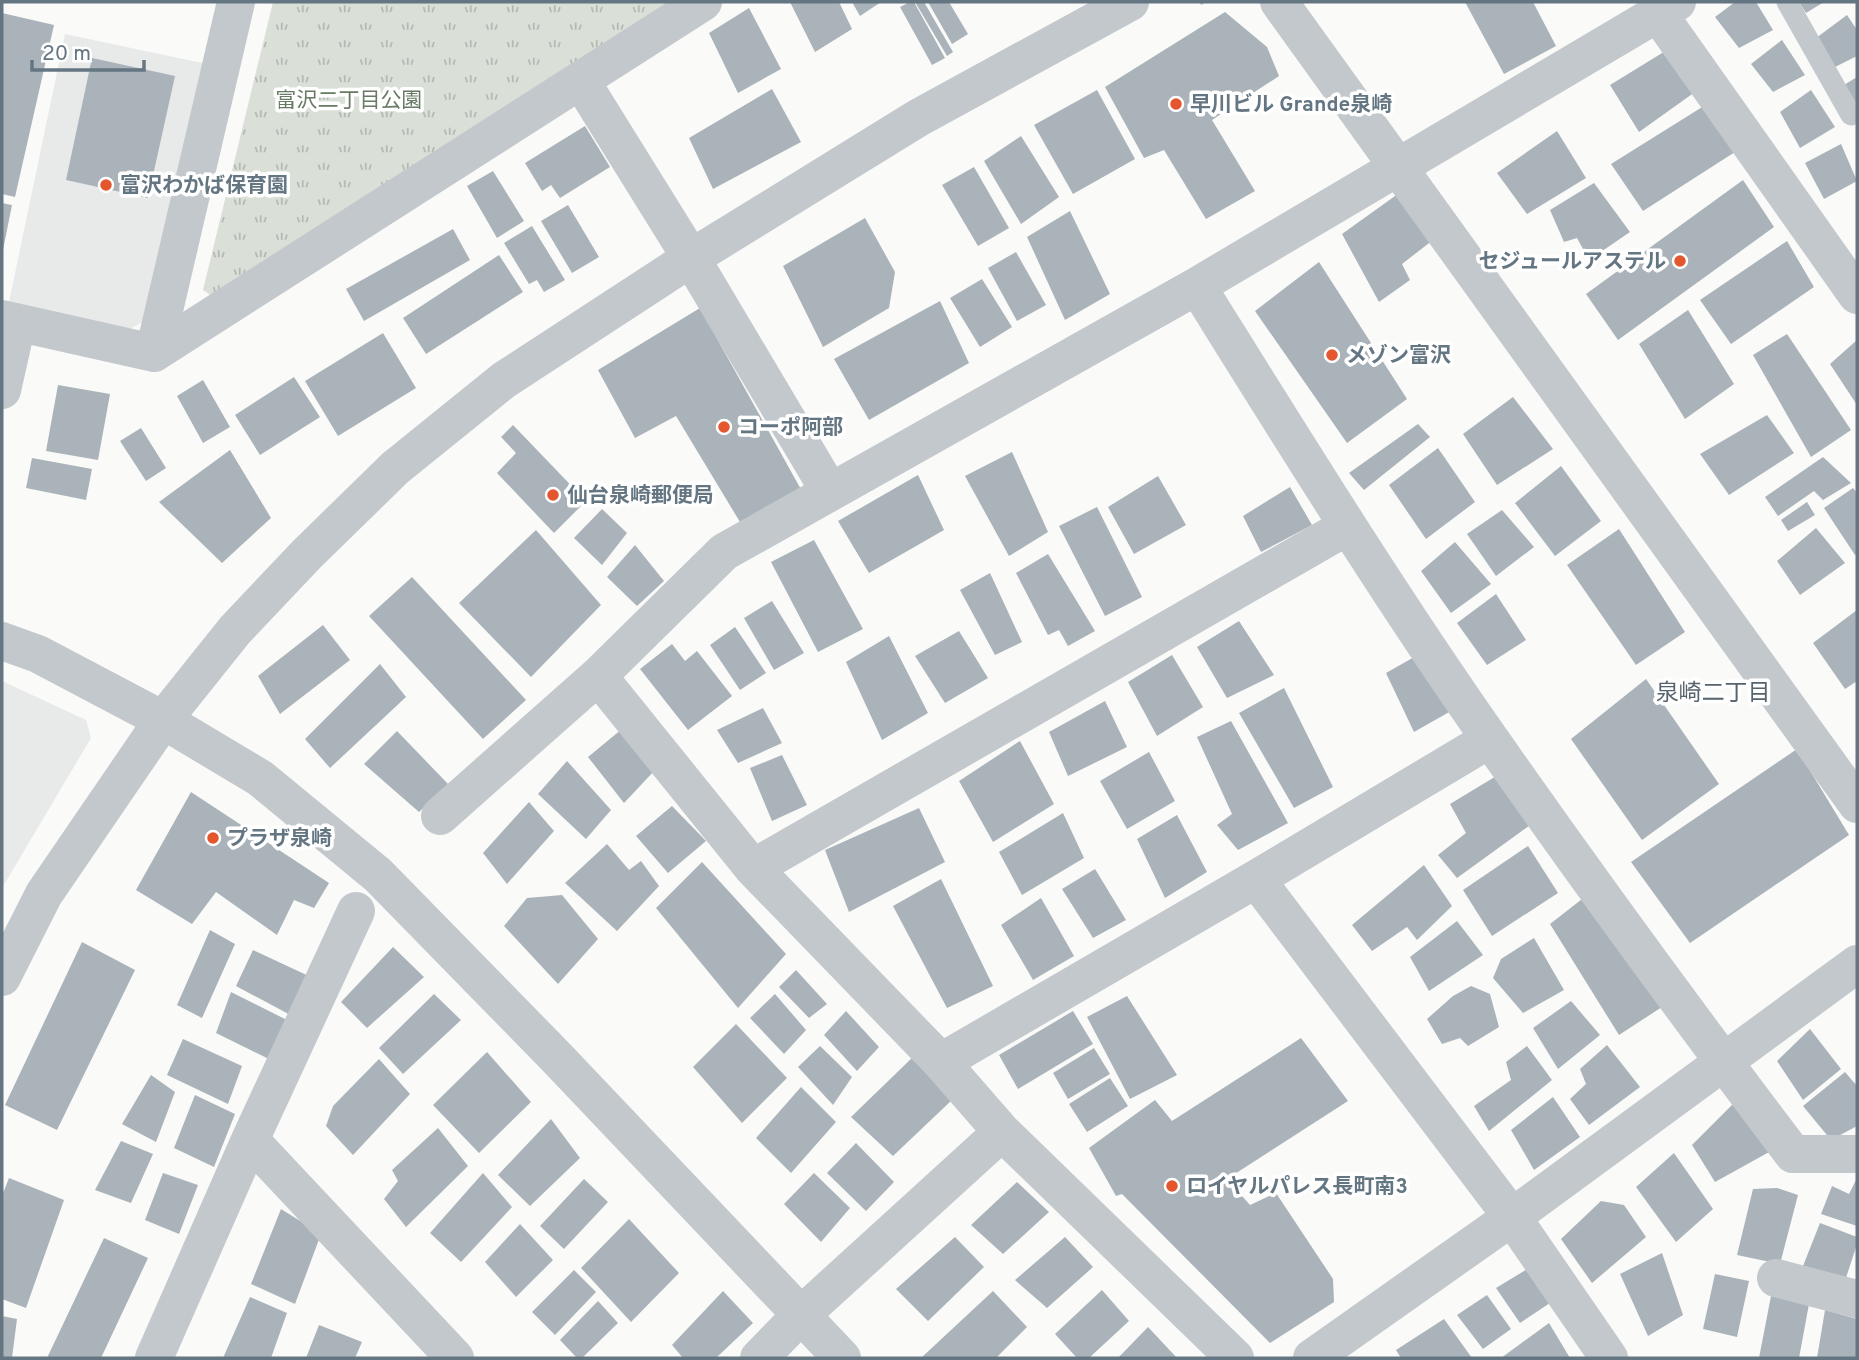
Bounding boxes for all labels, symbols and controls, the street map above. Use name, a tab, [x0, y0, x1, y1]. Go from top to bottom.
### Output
scale bar	[32, 28, 144, 72]
text: 20 m	[42, 41, 91, 68]
park label: 富沢二丁目公園	[276, 88, 423, 115]
place label: 早川ビル Grande泉崎	[1190, 92, 1392, 119]
marker: 早川ビル Grande泉崎	[1168, 96, 1184, 112]
place label: 富沢わかば保育園	[120, 173, 288, 200]
marker: 富沢わかば保育園	[98, 177, 114, 193]
place label: セジュールアステル	[1478, 249, 1666, 276]
marker: セジュールアステル	[1672, 253, 1688, 269]
place label: メゾン富沢	[1346, 343, 1451, 370]
marker: メゾン富沢	[1324, 347, 1340, 363]
place label: コーポ阿部	[738, 415, 843, 442]
marker: コーポ阿部	[716, 419, 732, 435]
place label: 仙台泉崎郵便局	[567, 483, 714, 510]
marker: 仙台泉崎郵便局	[545, 487, 561, 503]
district label: 泉崎二丁目	[1656, 680, 1771, 709]
place label: プラザ泉崎	[227, 826, 332, 853]
marker: プラザ泉崎	[205, 830, 221, 846]
place label: ロイヤルパレス長町南3	[1186, 1174, 1408, 1201]
marker: ロイヤルパレス長町南3	[1164, 1178, 1180, 1194]

